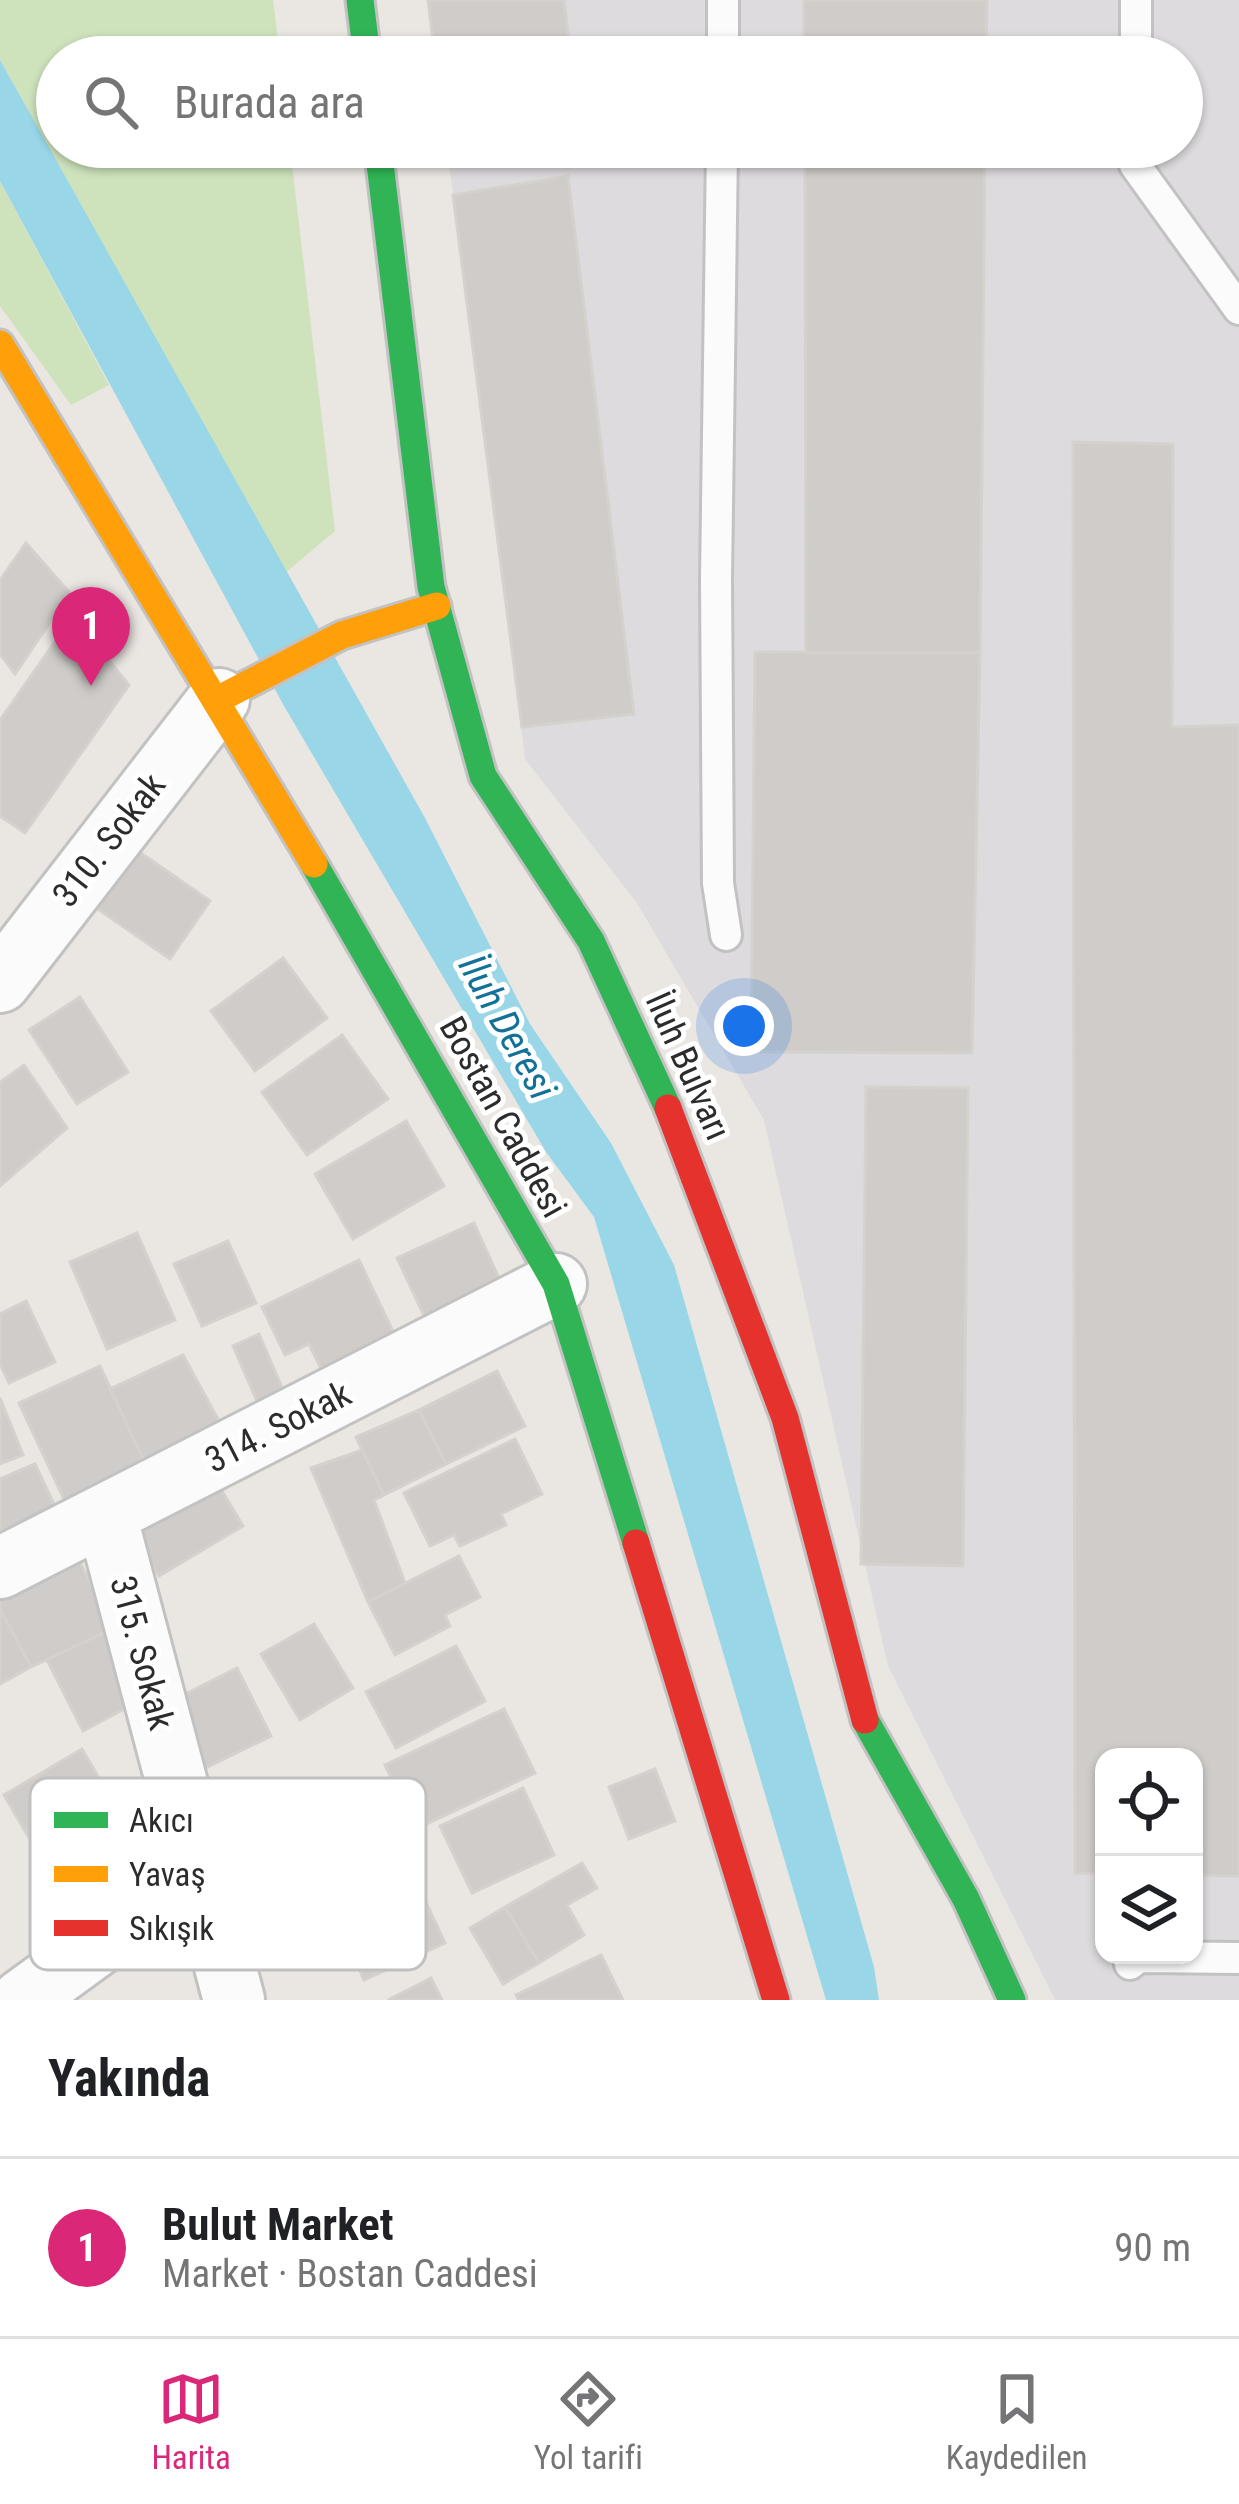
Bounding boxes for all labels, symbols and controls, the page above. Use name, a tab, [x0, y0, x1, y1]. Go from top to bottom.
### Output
search box	[36, 36, 1203, 168]
icon: search	[78, 69, 144, 135]
text: Burada ara	[174, 76, 365, 129]
pin: 1	[52, 587, 130, 686]
street label: 310. Sokak	[44, 765, 174, 915]
water label: İluh Deresi	[449, 947, 565, 1107]
street label: İluh Bulvarı	[637, 986, 739, 1146]
your location	[714, 996, 774, 1056]
street label: Bostan Caddesi	[431, 1009, 575, 1225]
street label: 314. Sokak	[198, 1373, 358, 1481]
street label: 315. Sokak	[101, 1571, 183, 1735]
map controls	[1095, 1748, 1203, 1964]
button: locate	[1095, 1748, 1203, 1856]
legend	[30, 1778, 426, 1970]
text: Akıcı	[129, 1801, 194, 1840]
text: Yavaş	[129, 1855, 205, 1894]
button: layers	[1095, 1856, 1203, 1964]
text: Sıkışık	[129, 1909, 214, 1948]
text: Yakında	[48, 2049, 210, 2108]
text: Bulut Market	[162, 2198, 394, 2251]
text: 1	[77, 2225, 97, 2271]
text: 90 m	[1114, 2225, 1191, 2271]
text: Market · Bostan Caddesi	[162, 2251, 538, 2297]
tab: Harita	[151, 2366, 231, 2477]
tab: Yol tarifi	[534, 2366, 643, 2477]
tab: Kaydedilen	[946, 2366, 1088, 2477]

